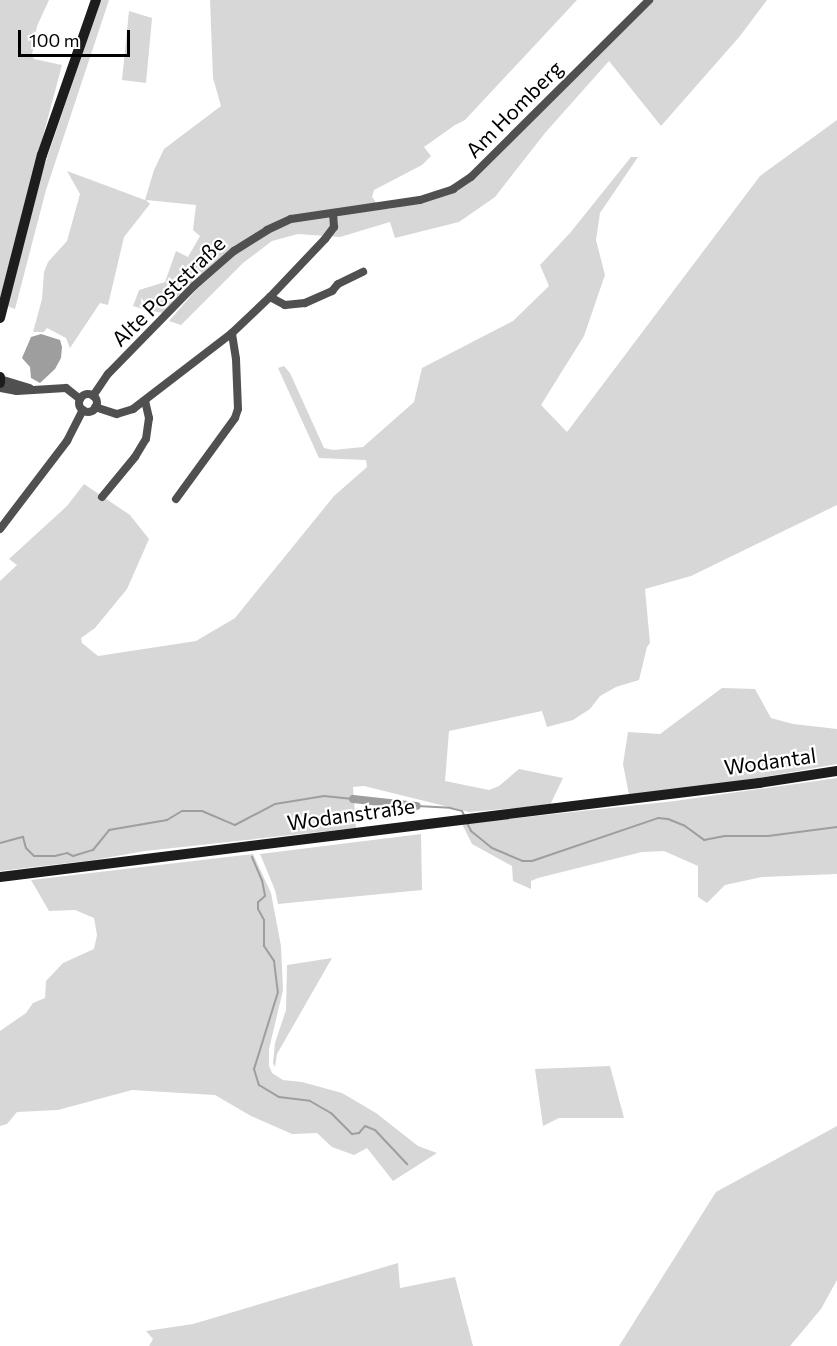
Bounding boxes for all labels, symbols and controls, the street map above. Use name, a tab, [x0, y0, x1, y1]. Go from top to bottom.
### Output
scale bar	[21, 18, 134, 56]
text: 100 m	[29, 29, 79, 51]
street label: Am Homberg	[460, 55, 568, 163]
street label: Alte Poststraße	[106, 231, 230, 351]
street label: Wodantal	[722, 742, 818, 780]
street label: Wodanstraße	[286, 793, 416, 835]

